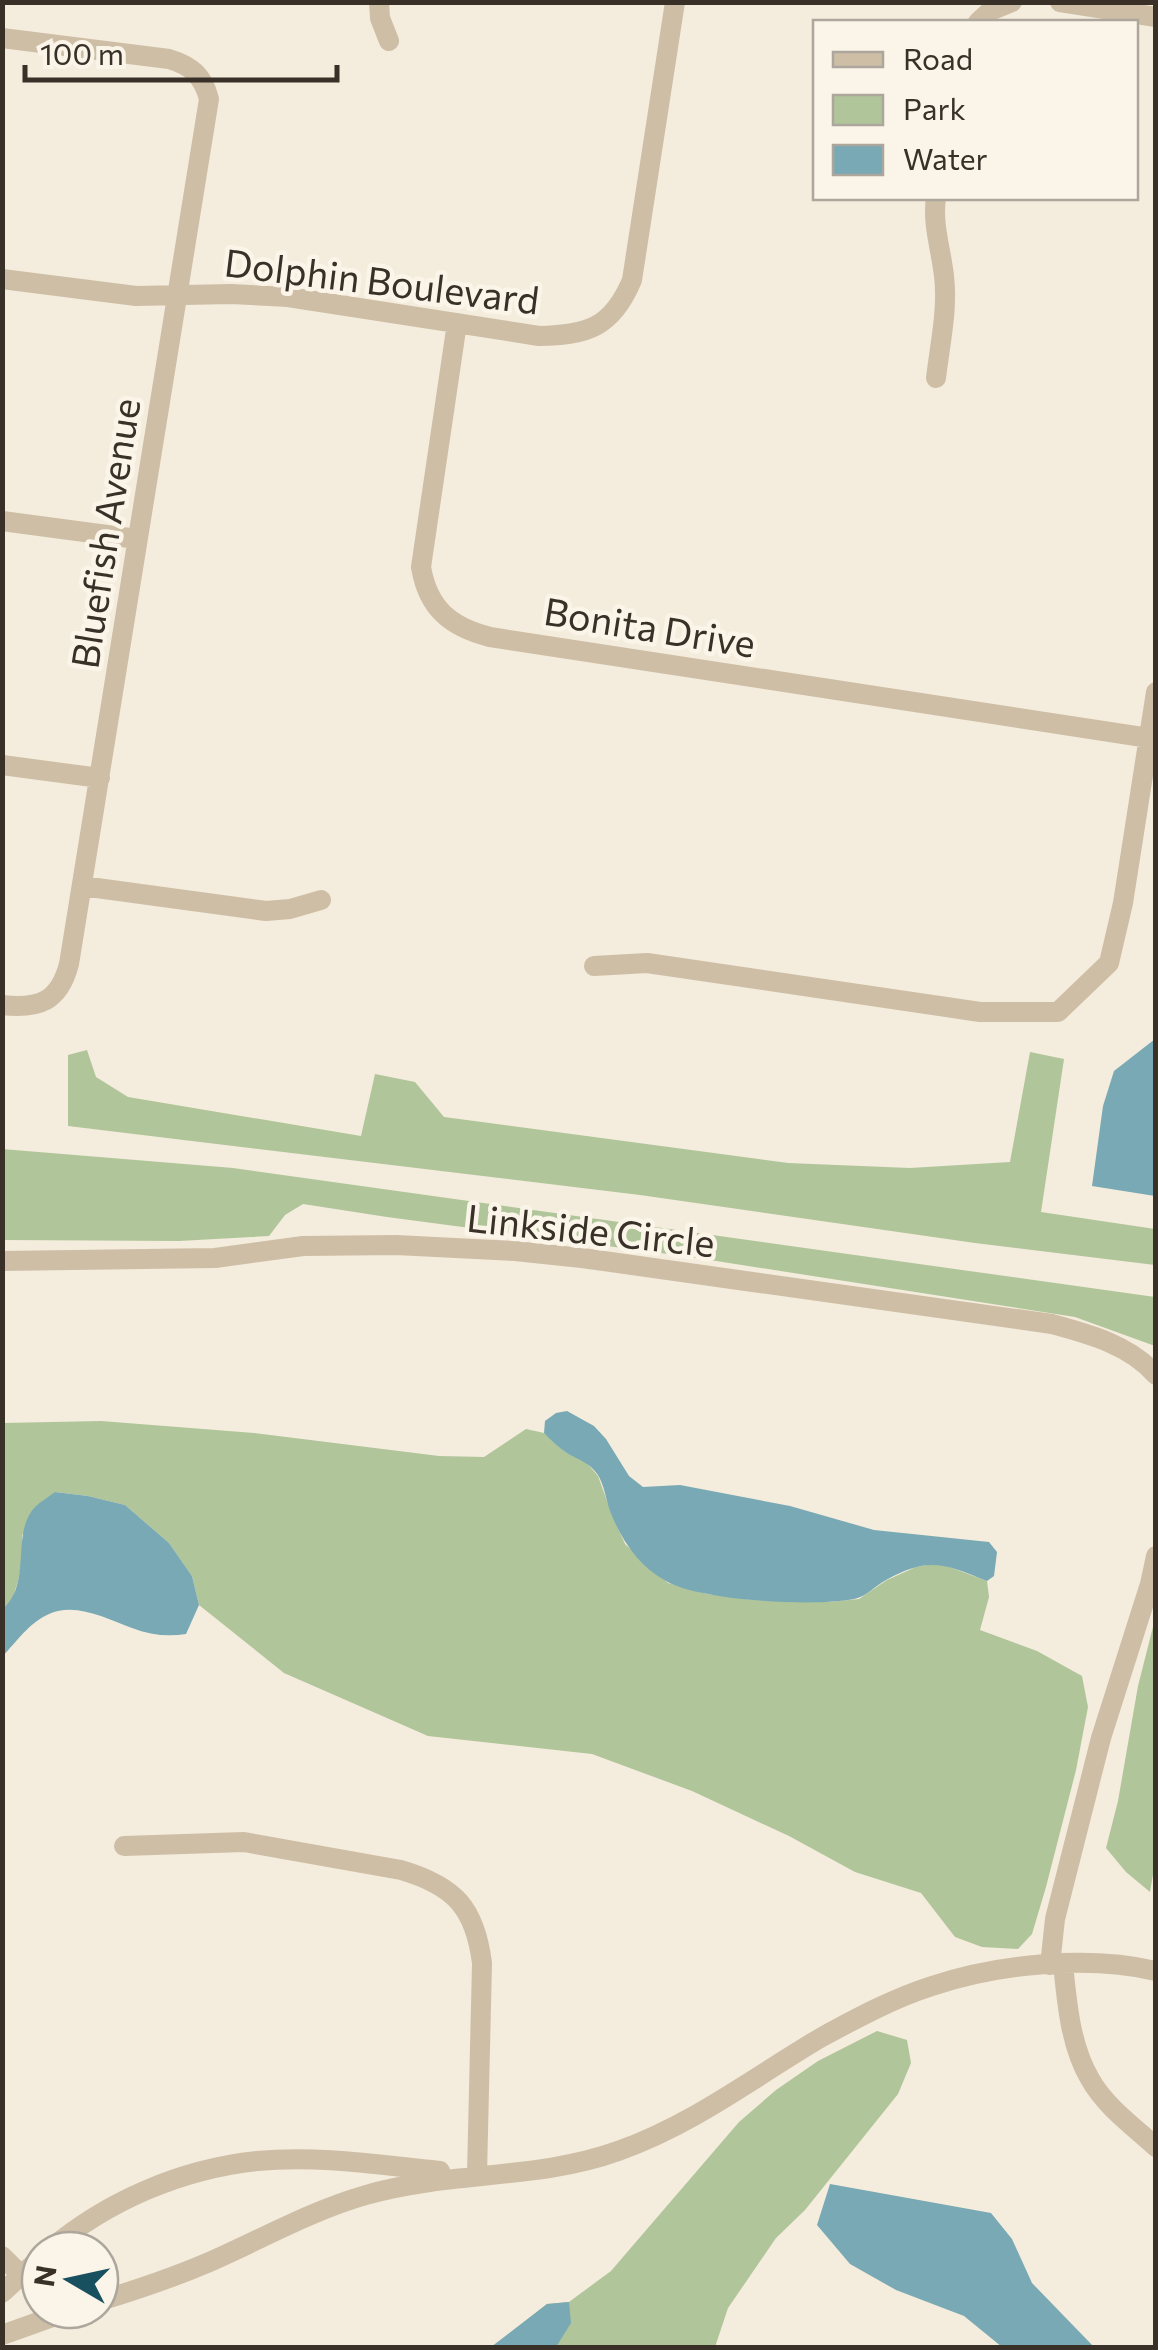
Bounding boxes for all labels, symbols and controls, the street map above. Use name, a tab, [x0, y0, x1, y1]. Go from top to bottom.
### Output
scale bar	[25, 20, 338, 82]
legend	[813, 20, 1138, 200]
text: 100 m	[40, 34, 124, 71]
text: Road	[903, 39, 973, 76]
text: Park	[903, 89, 966, 126]
text: Water	[903, 139, 988, 176]
street label: Dolphin Boulevard	[222, 237, 542, 323]
street label: Bluefish Avenue	[59, 395, 149, 671]
street label: Bonita Drive	[541, 586, 759, 666]
street label: Linkside Circle	[465, 1193, 717, 1265]
north arrow	[20, 2230, 120, 2330]
text: N	[26, 2263, 63, 2289]

